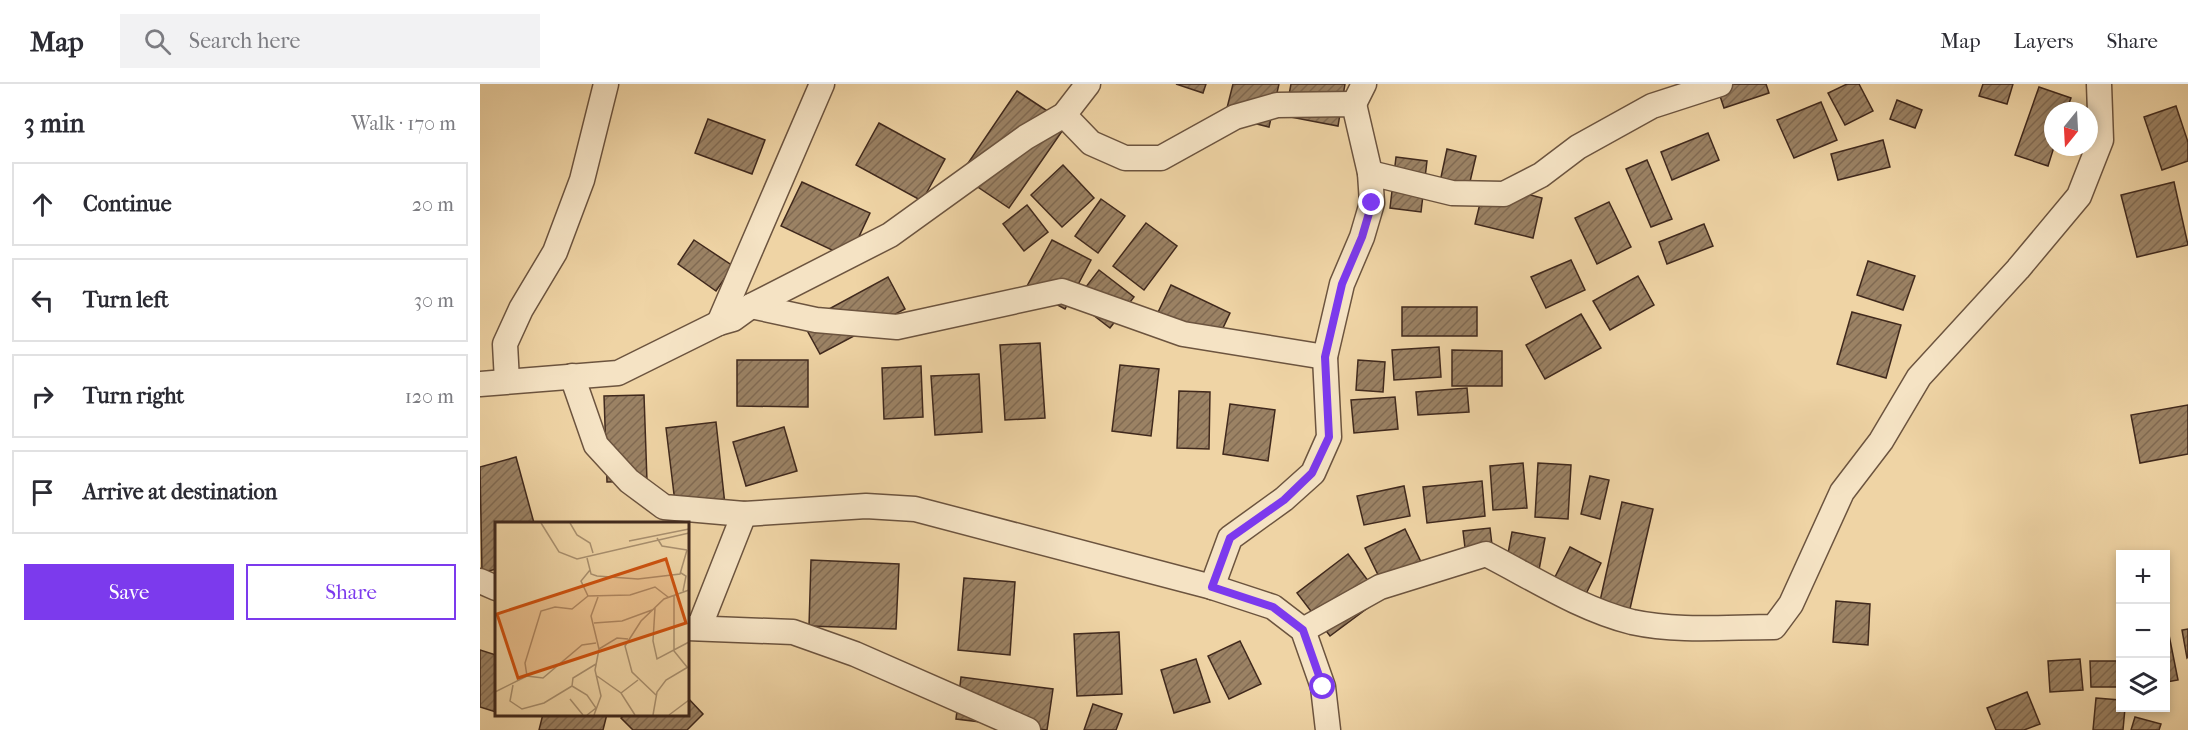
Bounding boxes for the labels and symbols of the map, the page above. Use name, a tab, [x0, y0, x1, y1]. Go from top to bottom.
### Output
north arrow	[2044, 102, 2098, 156]
route end	[1358, 189, 1384, 215]
inset map	[495, 522, 688, 715]
route start	[1309, 673, 1335, 699]

